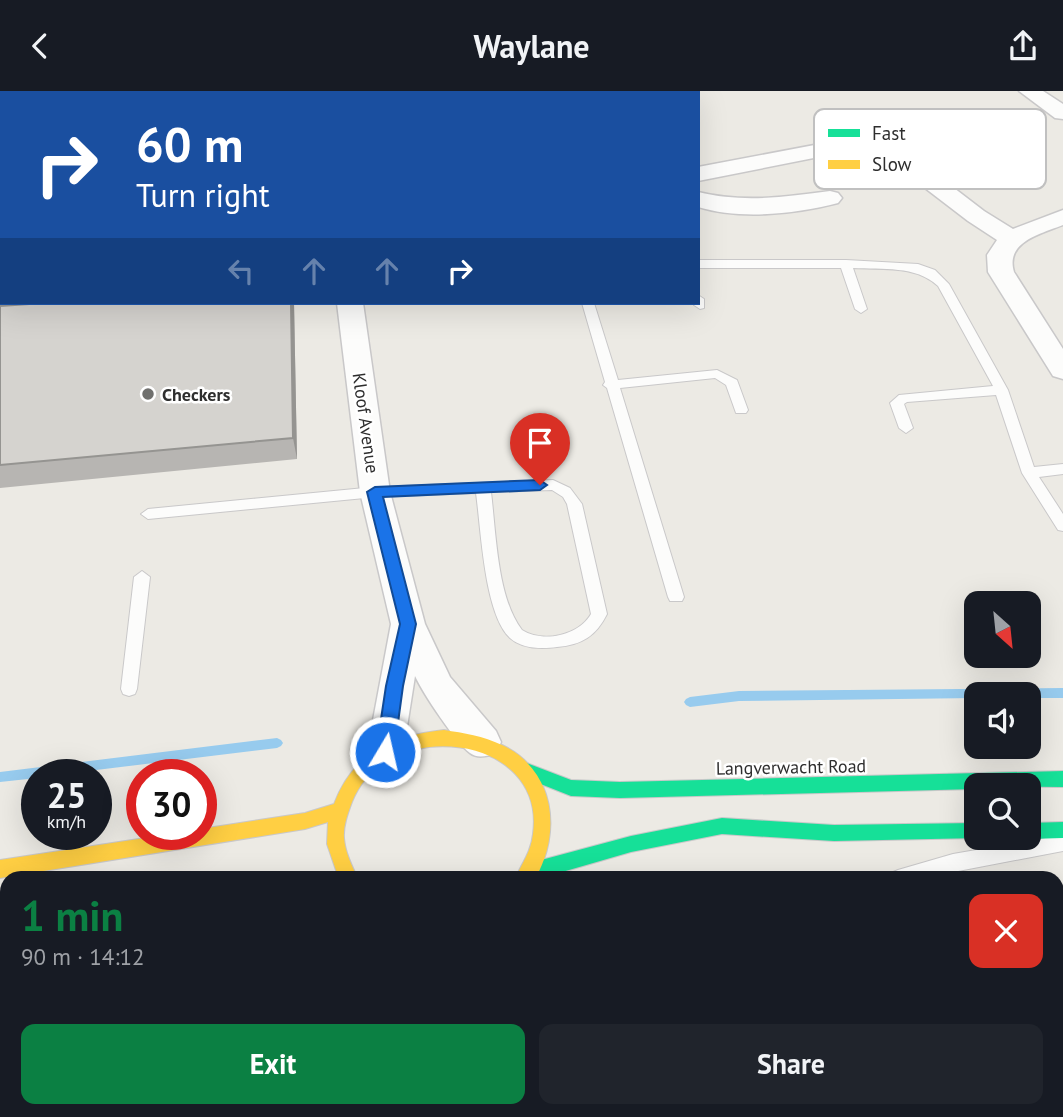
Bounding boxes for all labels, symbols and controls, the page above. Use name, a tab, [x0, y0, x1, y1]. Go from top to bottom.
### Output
text: Waylane	[473, 25, 590, 67]
icon: back	[21, 27, 59, 65]
icon: share	[1004, 27, 1042, 65]
legend	[814, 109, 1046, 189]
text: 60 m	[136, 112, 243, 176]
icon: right	[21, 119, 112, 210]
text: Fast	[872, 121, 906, 145]
text: Slow	[872, 152, 912, 176]
text: Turn right	[136, 174, 270, 216]
icon: left	[222, 252, 260, 290]
icon: ahead	[295, 252, 333, 290]
icon: ahead	[368, 252, 406, 290]
icon: right	[441, 252, 479, 290]
street label: Kloof Avenue	[348, 371, 384, 475]
place label: Checkers	[162, 383, 231, 406]
marker: Checkers	[140, 386, 156, 402]
pin	[510, 413, 570, 485]
icon: arrive	[521, 424, 559, 462]
north arrow	[964, 591, 1041, 669]
map controls	[964, 591, 1041, 850]
button: sound	[964, 682, 1041, 759]
position arrow	[348, 715, 422, 789]
street label: Langverwacht Road	[716, 754, 866, 780]
speed limit sign: 30	[126, 759, 217, 850]
text: 25	[47, 772, 86, 818]
button: search	[964, 773, 1041, 850]
text: km/h	[47, 810, 86, 833]
text: 1 min	[21, 888, 123, 943]
button: close	[969, 894, 1043, 968]
text: 90 m · 14:12	[21, 942, 145, 971]
button: Exit	[21, 1024, 525, 1104]
button: Share	[539, 1024, 1043, 1104]

